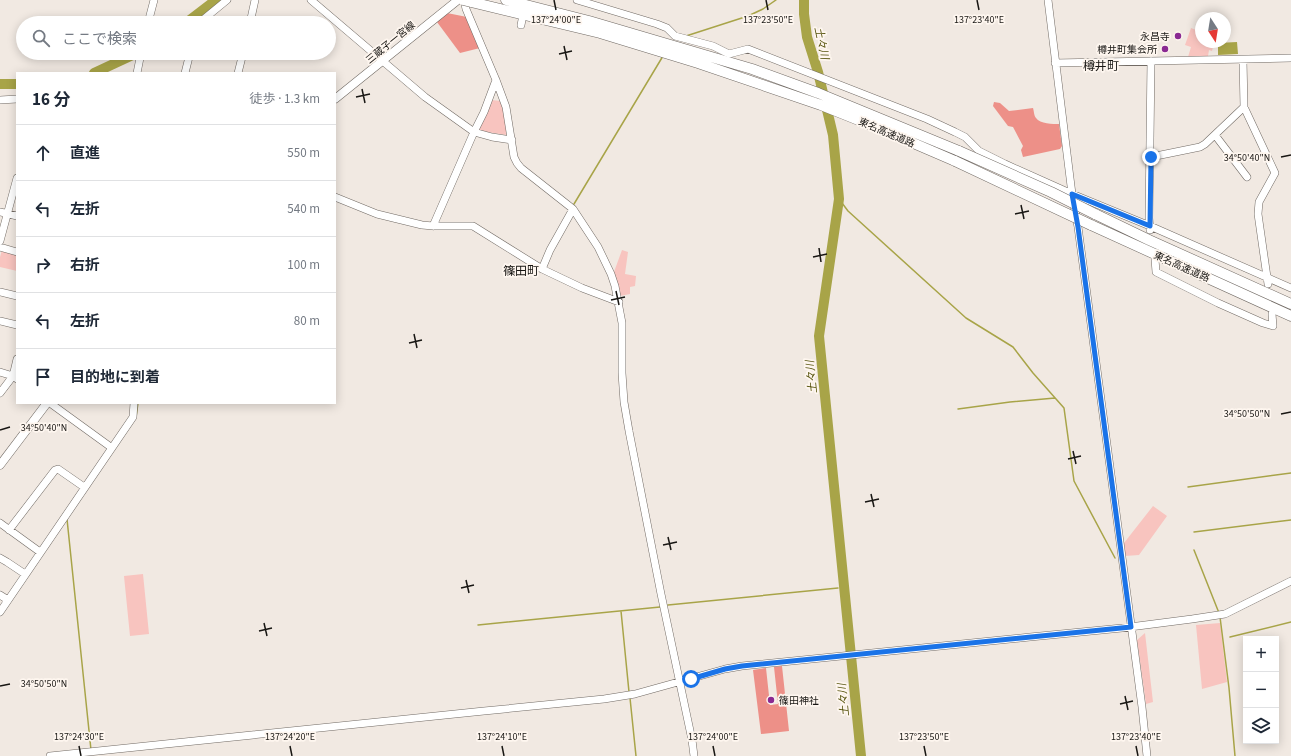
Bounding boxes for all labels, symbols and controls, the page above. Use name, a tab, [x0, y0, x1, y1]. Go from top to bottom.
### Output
north arrow	[1195, 12, 1231, 48]
text: 137°24'00"E	[531, 13, 581, 27]
text: 137°23'50"E	[743, 13, 793, 27]
text: 137°23'40"E	[954, 13, 1004, 27]
search box	[16, 16, 336, 60]
street label: 三蔵子一宮線	[363, 18, 418, 67]
water label: 土々川	[811, 25, 832, 62]
icon: search	[30, 27, 52, 49]
text: ここで検索	[62, 29, 137, 50]
place label: 永昌寺	[1140, 30, 1170, 44]
marker: 永昌寺	[1173, 31, 1183, 41]
place label: 樽井町集会所	[1097, 43, 1157, 57]
marker: 樽井町集会所	[1160, 44, 1170, 54]
district label: 樽井町	[1083, 58, 1119, 75]
text: 16 分	[32, 88, 70, 112]
text: 徒歩 · 1.3 km	[250, 90, 320, 108]
street label: 東名高速道路	[856, 115, 917, 151]
icon: ahead	[32, 142, 54, 164]
text: 直進	[70, 143, 100, 164]
text: 550 m	[287, 144, 320, 162]
route end	[1142, 148, 1160, 166]
text: 34°50'40"N	[1224, 151, 1270, 165]
icon: left	[32, 198, 54, 220]
text: 左折	[70, 199, 100, 220]
text: 540 m	[287, 200, 320, 218]
street label: 東名高速道路	[1151, 248, 1212, 286]
icon: right	[32, 254, 54, 276]
text: 右折	[70, 255, 100, 276]
text: 100 m	[287, 256, 320, 274]
district label: 篠田町	[503, 263, 539, 280]
icon: left	[32, 310, 54, 332]
text: 左折	[70, 311, 100, 332]
text: 80 m	[294, 312, 320, 330]
water label: 土々川	[802, 359, 821, 394]
icon: arrive	[32, 366, 54, 388]
text: 目的地に到着	[70, 367, 160, 388]
text: 34°50'50"N	[1224, 407, 1270, 421]
text: 34°50'40"N	[21, 421, 67, 435]
map controls	[1243, 636, 1279, 744]
button: +	[1243, 636, 1279, 672]
route start	[682, 670, 700, 688]
button: −	[1243, 672, 1279, 708]
text: 34°50'50"N	[21, 677, 67, 691]
water label: 土々川	[834, 682, 853, 717]
place label: 篠田神社	[779, 694, 819, 708]
marker: 篠田神社	[766, 695, 776, 705]
button: layers	[1243, 708, 1279, 744]
text: 137°24'30"E	[54, 730, 104, 744]
text: 137°24'20"E	[265, 730, 315, 744]
text: 137°24'10"E	[477, 730, 527, 744]
text: 137°24'00"E	[688, 730, 738, 744]
text: 137°23'50"E	[899, 730, 949, 744]
text: 137°23'40"E	[1111, 730, 1161, 744]

